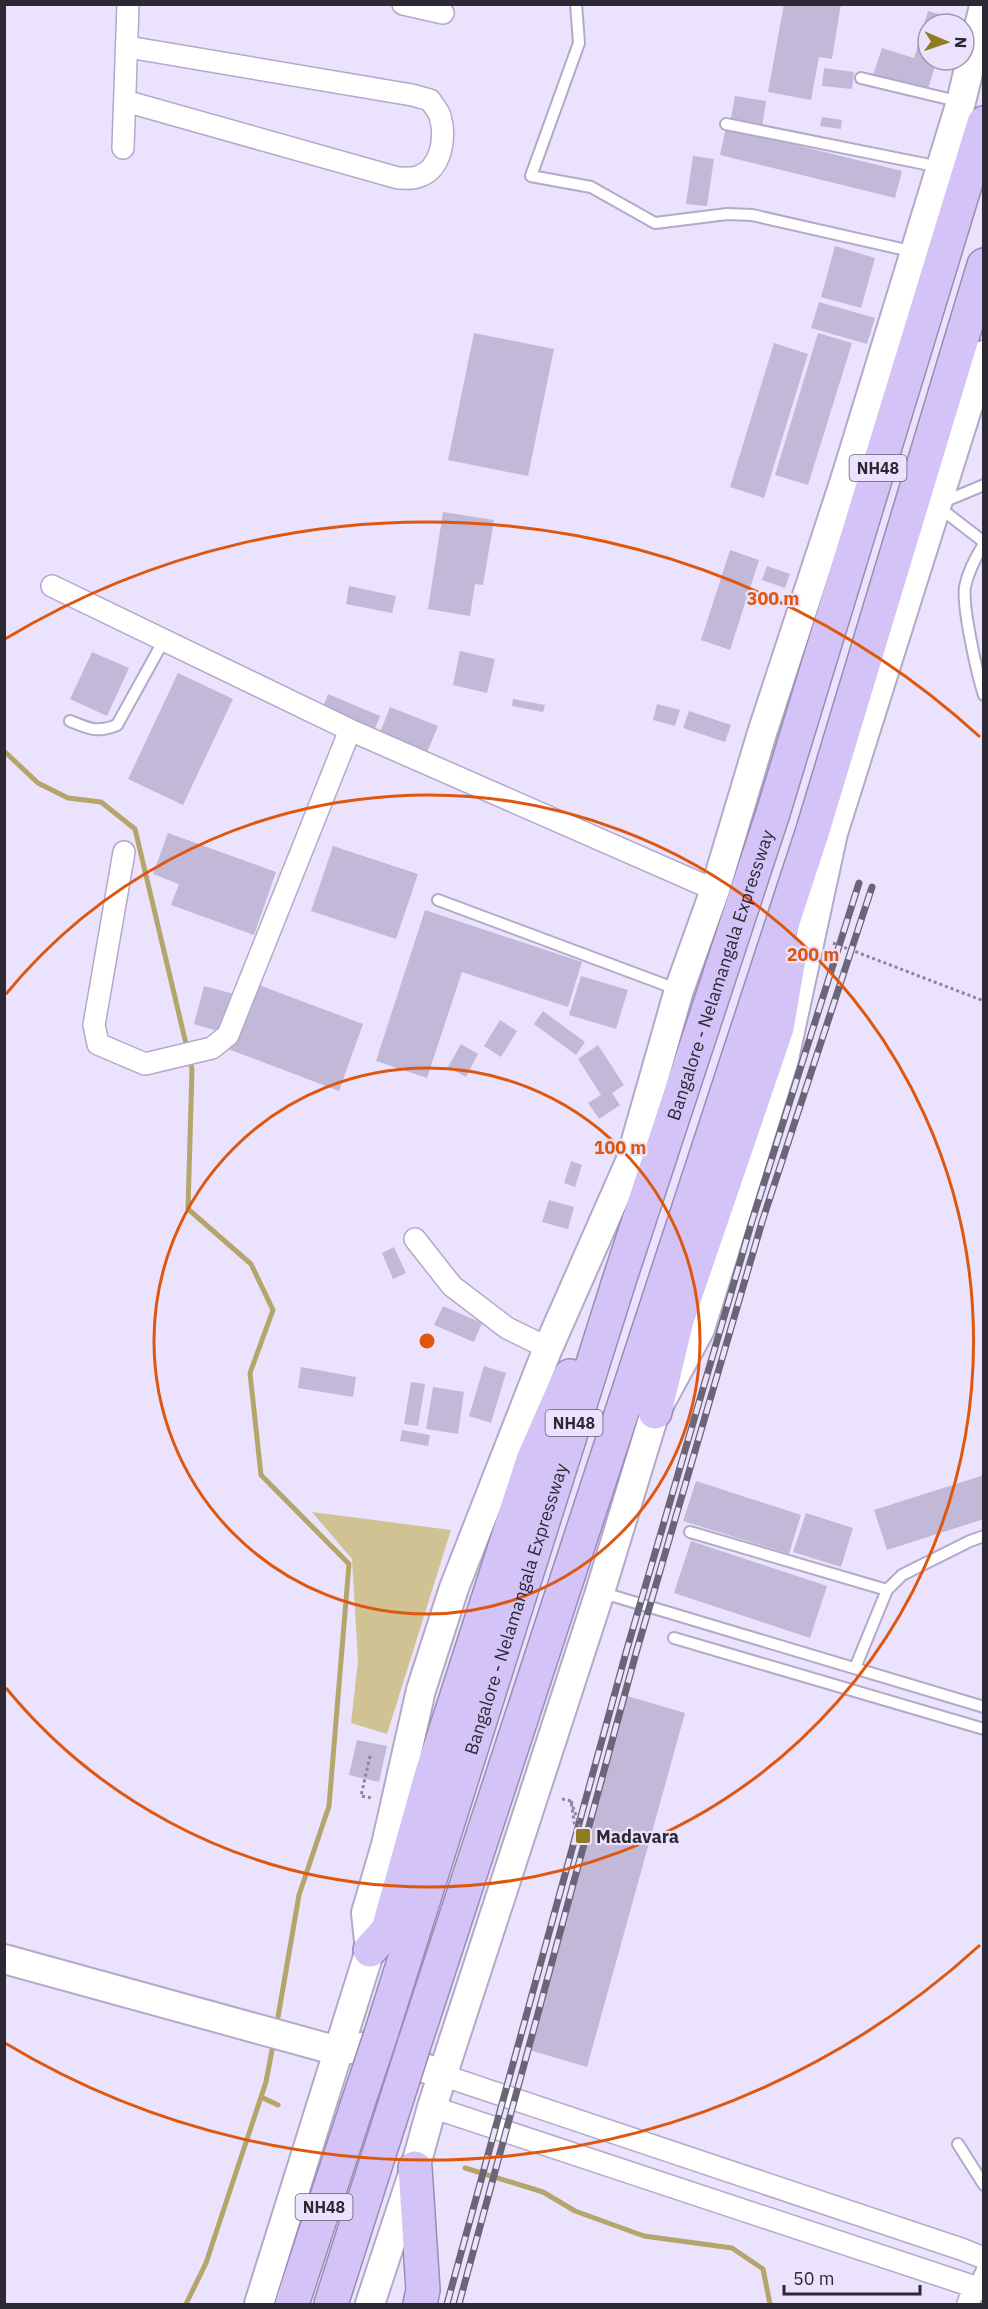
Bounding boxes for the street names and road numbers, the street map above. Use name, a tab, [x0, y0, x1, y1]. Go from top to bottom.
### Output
road number: NH48	[850, 455, 906, 481]
street label: Bangalore - Nelamangala Expressway	[661, 827, 778, 1123]
road number: NH48	[546, 1410, 602, 1436]
street label: Bangalore - Nelamangala Expressway	[459, 1460, 572, 1757]
road number: NH48	[296, 2194, 352, 2220]

